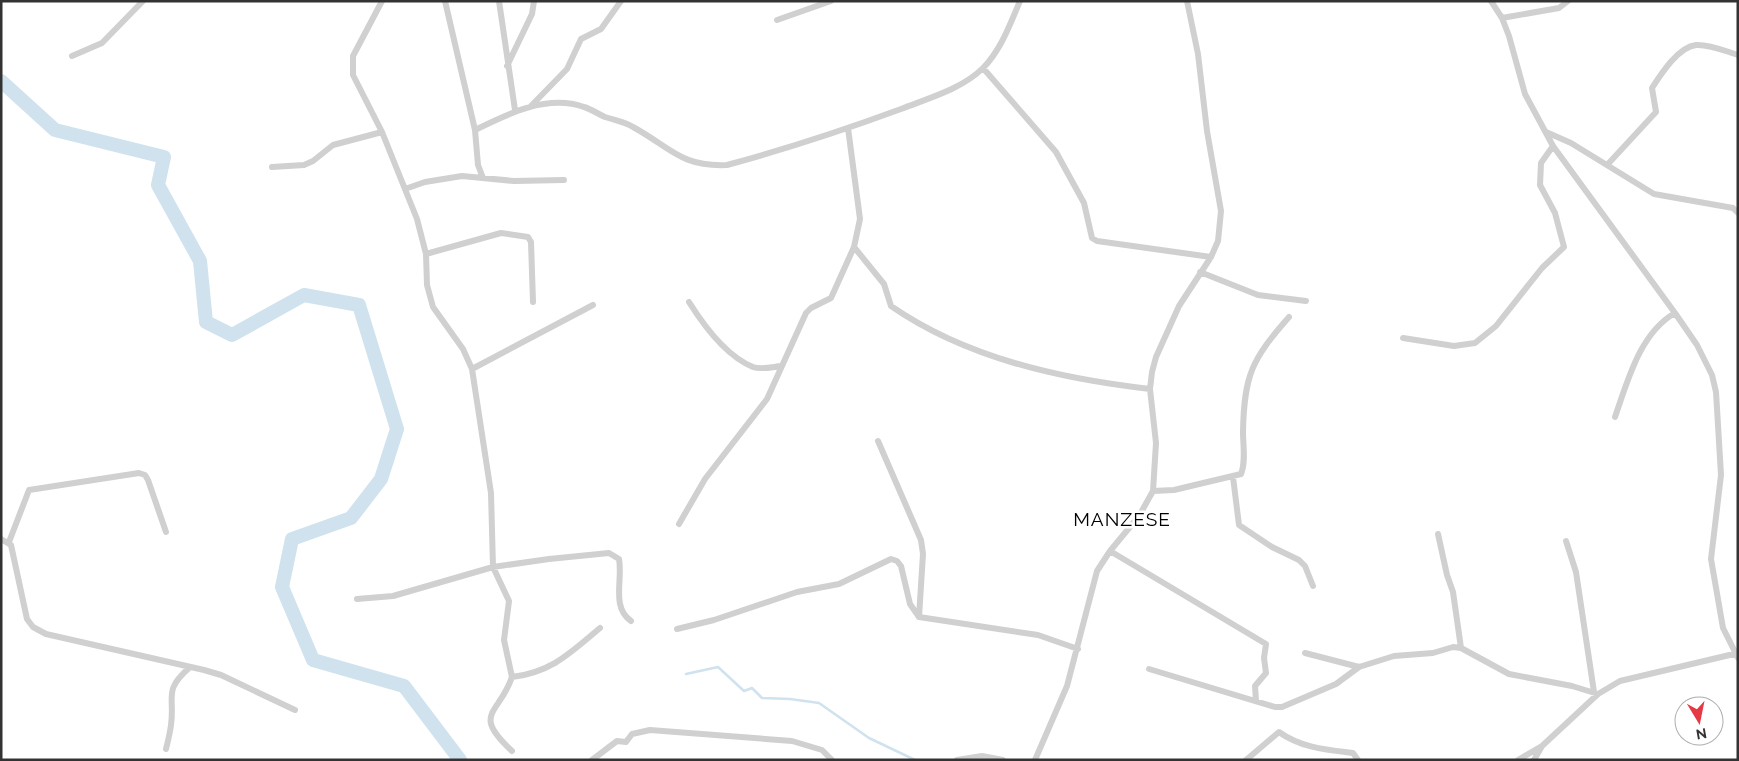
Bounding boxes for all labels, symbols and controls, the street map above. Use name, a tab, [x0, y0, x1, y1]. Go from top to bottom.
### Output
district label: MANZESE	[1073, 508, 1171, 530]
north arrow	[1674, 696, 1724, 746]
text: N	[1695, 725, 1708, 743]

